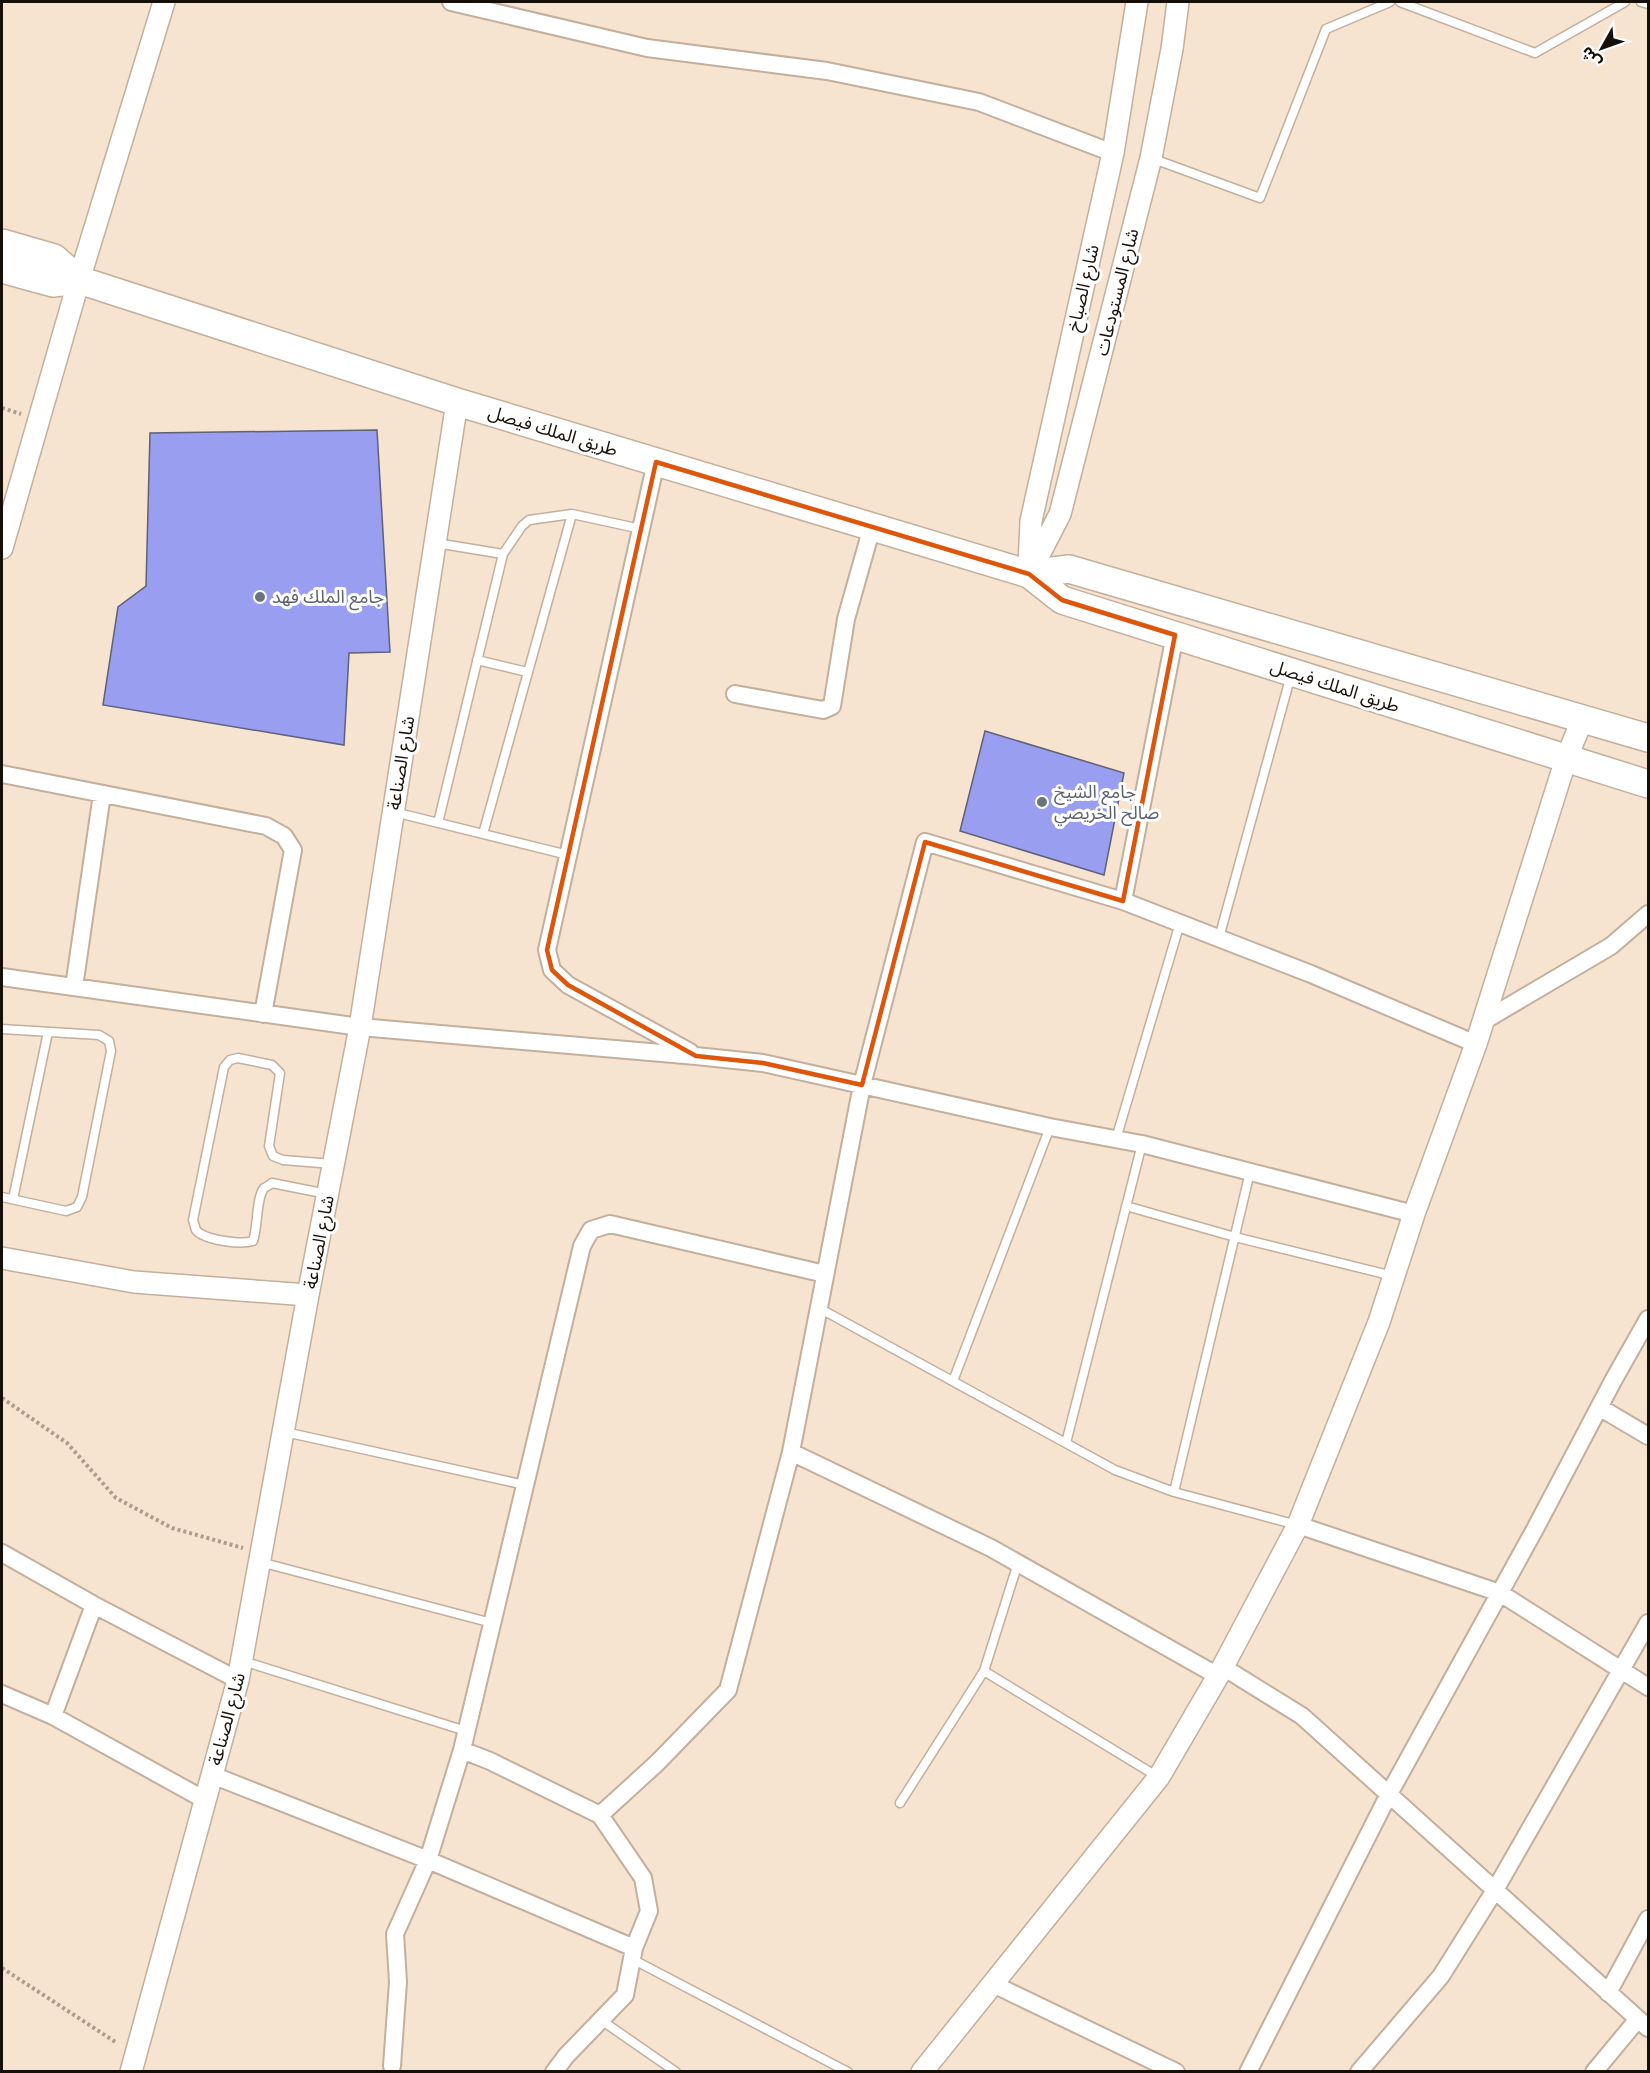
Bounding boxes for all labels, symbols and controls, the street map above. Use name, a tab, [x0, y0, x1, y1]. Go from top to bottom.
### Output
north arrow	[1572, 18, 1632, 78]
text: ش	[1576, 43, 1605, 72]
street label: شارع المستودعات	[1090, 226, 1146, 359]
street label: شارع الصباخ	[1061, 242, 1107, 334]
street label: طريق الملك فيصل	[486, 400, 621, 461]
place label: جامع الملك فهد	[272, 585, 384, 611]
marker: جامع الملك فهد	[253, 590, 267, 604]
street label: طريق الملك فيصل	[1268, 654, 1403, 717]
street label: شارع الصناعة	[382, 714, 422, 812]
place label: جامع الشيخ صالح الخريصي	[1054, 780, 1159, 826]
marker: جامع الشيخ صالح الخريصي	[1035, 795, 1049, 809]
street label: شارع الصناعة	[298, 1193, 342, 1291]
street label: شارع الصناعة	[203, 1670, 253, 1768]

